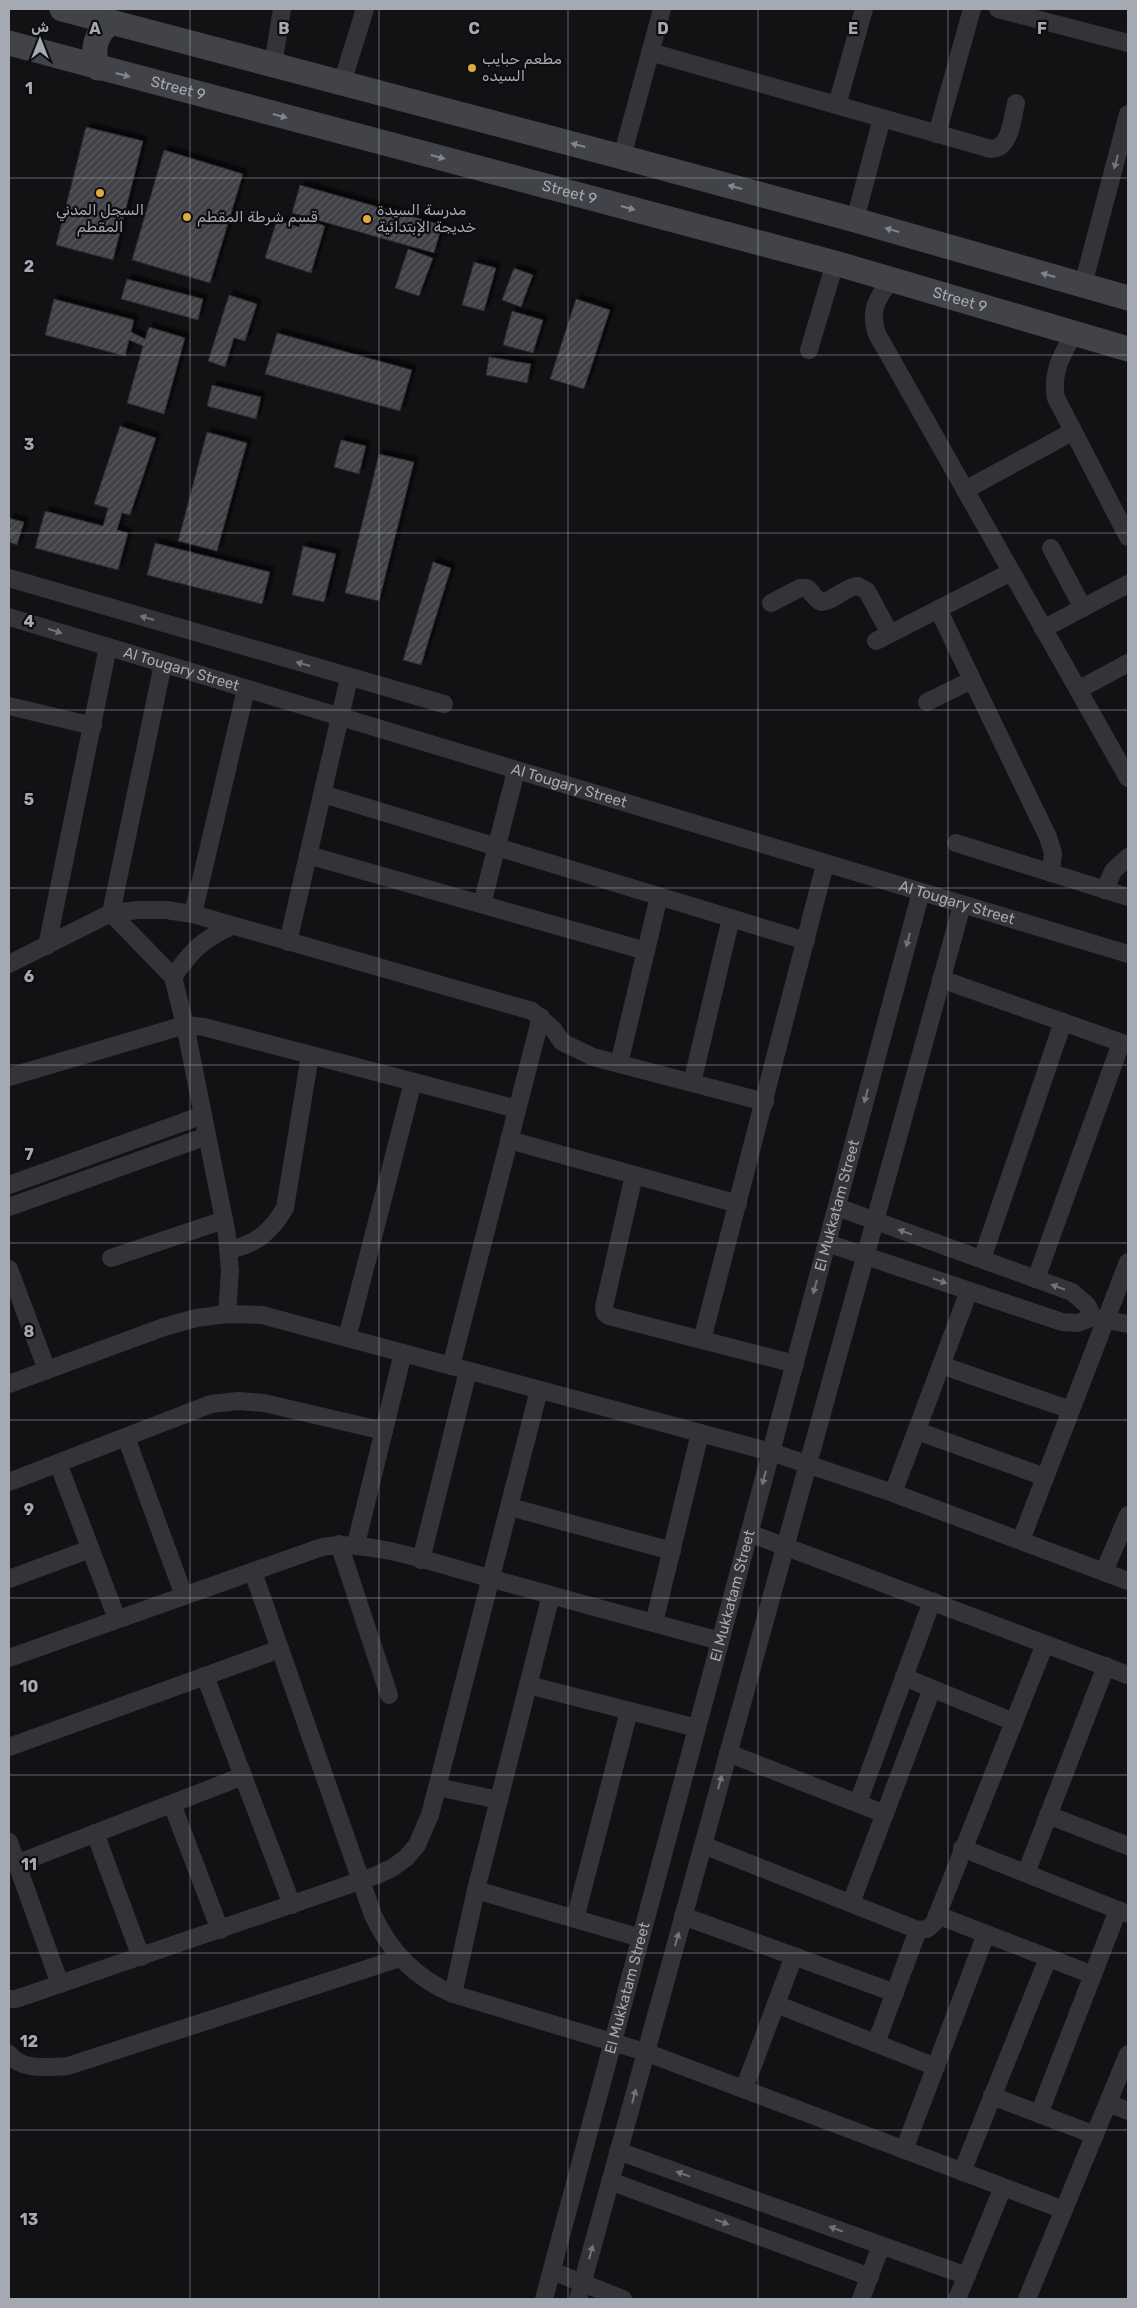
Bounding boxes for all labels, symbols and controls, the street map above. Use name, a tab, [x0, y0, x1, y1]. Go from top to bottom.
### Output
north arrow	[15, 15, 65, 65]
text: ش	[31, 19, 49, 36]
text: A	[89, 19, 101, 38]
text: B	[278, 19, 290, 38]
text: C	[468, 19, 480, 38]
text: D	[657, 19, 669, 38]
text: E	[848, 19, 858, 38]
text: F	[1037, 19, 1047, 38]
place label: مطعم حبايب السيده	[482, 50, 562, 85]
marker: مطعم حبايب السيده	[466, 62, 478, 74]
one-way arrow	[116, 71, 131, 79]
street label: Street 9	[149, 72, 208, 104]
text: 1	[25, 79, 33, 98]
one-way arrow	[273, 112, 288, 120]
one-way arrow	[570, 141, 586, 149]
one-way arrow	[430, 153, 445, 161]
one-way arrow	[1112, 154, 1120, 169]
street label: Street 9	[540, 176, 599, 208]
one-way arrow	[727, 183, 742, 191]
marker: السجل المدني المقطم	[94, 187, 106, 199]
place label: السجل المدني المقطم	[56, 201, 144, 237]
place label: مدرسة السيدة خديجة الإبتدائية	[377, 201, 476, 236]
one-way arrow	[621, 204, 636, 212]
place label: قسم شرطة المقطم	[197, 208, 318, 227]
marker: قسم شرطة المقطم	[181, 211, 193, 223]
marker: مدرسة السيدة خديجة الإبتدائية	[361, 213, 373, 225]
one-way arrow	[884, 226, 899, 234]
text: 2	[24, 257, 34, 276]
one-way arrow	[1040, 271, 1055, 279]
street label: Street 9	[931, 283, 989, 316]
text: 3	[24, 435, 34, 454]
text: 4	[24, 612, 35, 631]
one-way arrow	[139, 614, 154, 622]
one-way arrow	[48, 628, 63, 636]
street label: Al Tougary Street	[121, 643, 241, 695]
one-way arrow	[295, 660, 310, 668]
street label: Al Tougary Street	[509, 760, 629, 812]
text: 5	[24, 790, 34, 809]
street label: Al Tougary Street	[897, 877, 1017, 928]
one-way arrow	[904, 932, 912, 947]
text: 6	[24, 967, 34, 986]
one-way arrow	[862, 1089, 870, 1104]
street label: El Mukkatam Street	[811, 1138, 863, 1273]
text: 7	[24, 1145, 34, 1164]
one-way arrow	[898, 1228, 913, 1235]
one-way arrow	[932, 1278, 947, 1285]
one-way arrow	[811, 1280, 819, 1295]
one-way arrow	[1051, 1283, 1066, 1290]
text: 8	[24, 1322, 35, 1341]
one-way arrow	[760, 1471, 768, 1486]
text: 9	[24, 1500, 34, 1519]
street label: El Mukkatam Street	[706, 1528, 759, 1664]
text: 10	[20, 1677, 39, 1696]
one-way arrow	[716, 1775, 724, 1790]
text: 11	[21, 1855, 37, 1874]
street label: El Mukkatam Street	[601, 1920, 654, 2056]
one-way arrow	[673, 1931, 681, 1946]
text: 12	[20, 2032, 38, 2051]
one-way arrow	[630, 2088, 638, 2103]
one-way arrow	[675, 2170, 690, 2177]
text: 13	[20, 2210, 38, 2229]
one-way arrow	[714, 2219, 729, 2226]
one-way arrow	[828, 2225, 843, 2232]
one-way arrow	[587, 2245, 595, 2260]

